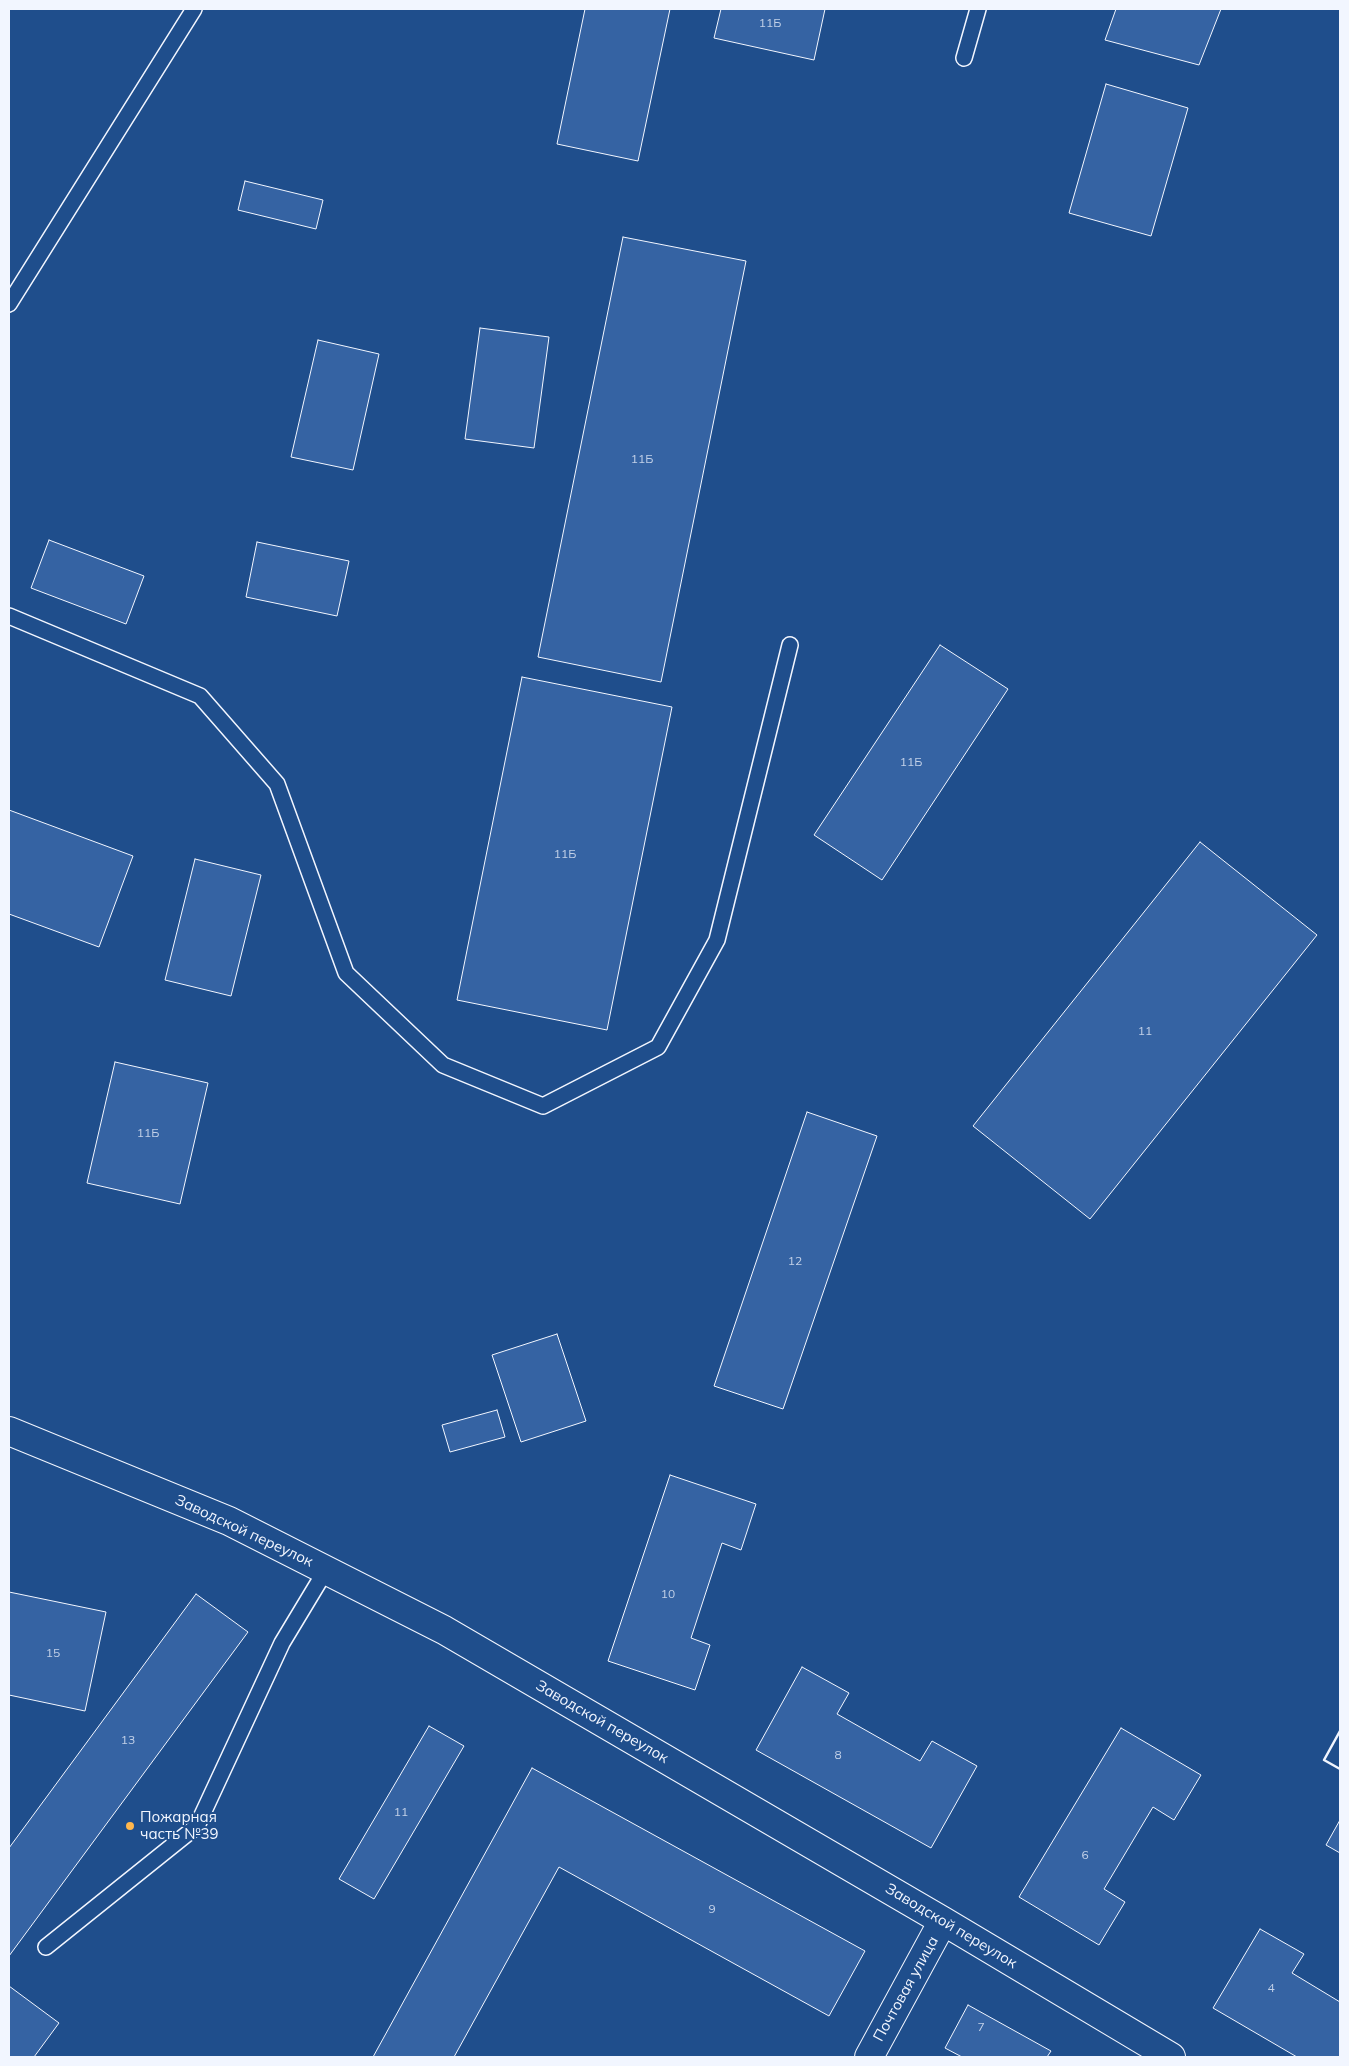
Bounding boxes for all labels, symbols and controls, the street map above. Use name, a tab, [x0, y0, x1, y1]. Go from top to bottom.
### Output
house number: 11Б	[759, 16, 781, 30]
house number: 11Б	[631, 452, 653, 466]
house number: 11Б	[900, 755, 922, 769]
house number: 11Б	[554, 847, 576, 861]
house number: 11	[1138, 1024, 1152, 1038]
house number: 11Б	[137, 1126, 159, 1140]
house number: 12	[788, 1254, 802, 1268]
street label: Заводской переулок	[172, 1491, 316, 1571]
house number: 10	[661, 1587, 675, 1601]
house number: 15	[46, 1646, 60, 1660]
street label: Заводской переулок	[532, 1677, 672, 1767]
house number: 13	[121, 1733, 135, 1747]
house number: 8	[834, 1748, 842, 1762]
house number: 11	[394, 1805, 408, 1819]
place label: Пожарная часть №39	[140, 1808, 218, 1843]
marker: Пожарная часть №39	[124, 1820, 136, 1832]
house number: 6	[1081, 1848, 1089, 1862]
street label: Заводской переулок	[882, 1880, 1020, 1972]
house number: 9	[708, 1902, 716, 1916]
street label: Почтовая улица	[870, 1933, 942, 2045]
house number: 4	[1267, 1981, 1275, 1995]
house number: 7	[977, 2020, 985, 2034]

